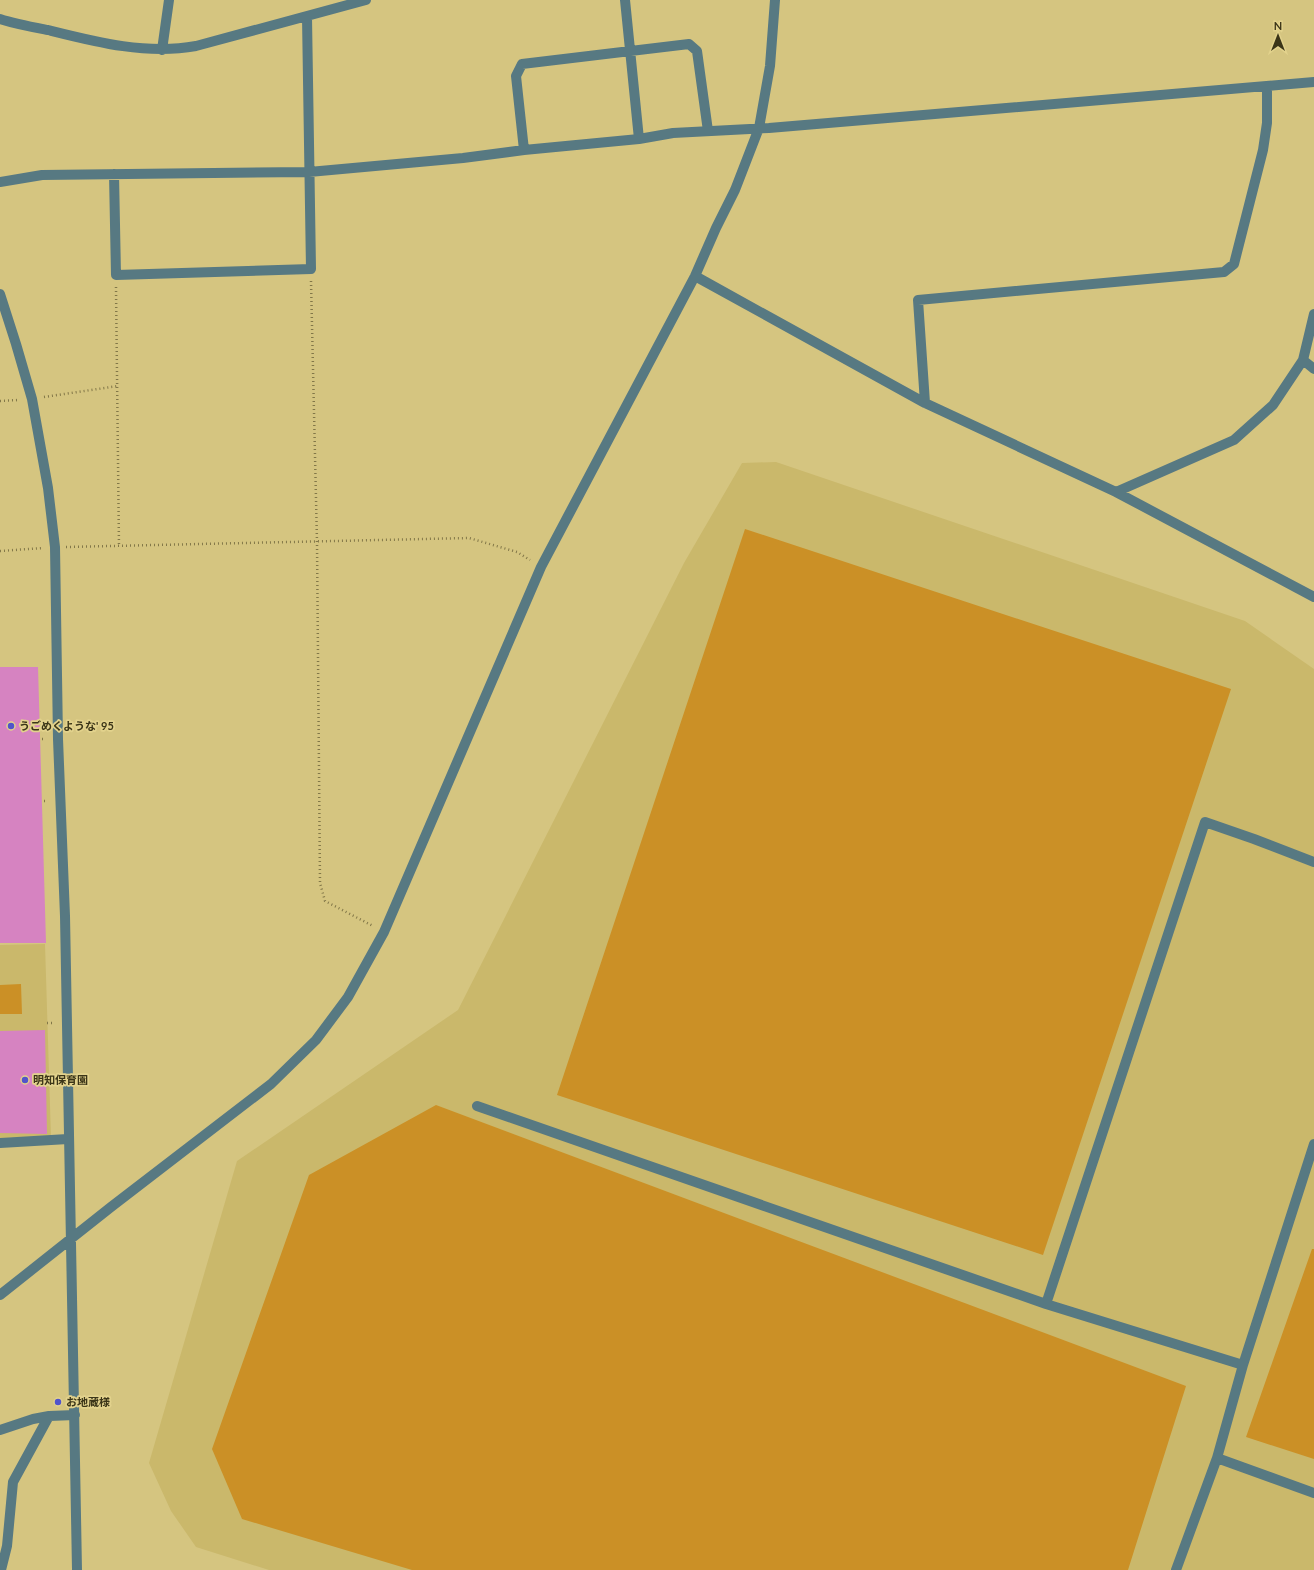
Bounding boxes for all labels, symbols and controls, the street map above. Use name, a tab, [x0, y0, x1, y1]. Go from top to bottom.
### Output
north arrow	[1258, 16, 1298, 56]
text: N	[1274, 19, 1282, 32]
place label: うごめくような' 95	[19, 719, 114, 732]
marker: うごめくような' 95	[6, 721, 16, 731]
place label: 明知保育園	[33, 1073, 88, 1086]
marker: 明知保育園	[20, 1075, 30, 1085]
place label: お地蔵様	[66, 1395, 110, 1408]
marker: お地蔵様	[53, 1397, 63, 1407]

